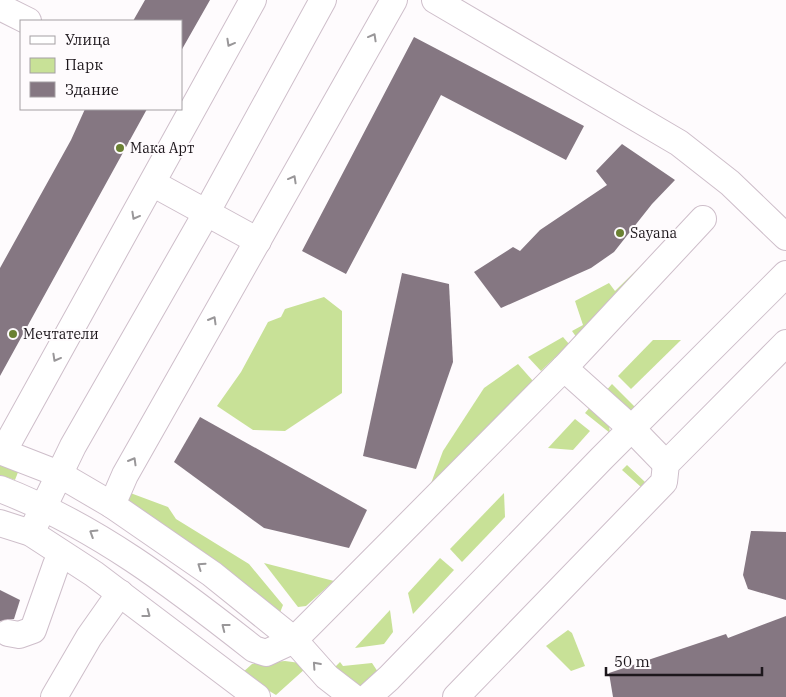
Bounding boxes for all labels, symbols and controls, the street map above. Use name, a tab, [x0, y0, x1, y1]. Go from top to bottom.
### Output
legend	[20, 20, 182, 110]
text: Улица	[65, 30, 110, 49]
one-way arrow	[366, 33, 376, 42]
one-way arrow	[226, 37, 236, 46]
text: Парк	[65, 55, 103, 74]
text: Здание	[65, 80, 119, 99]
place label: Мака Арт	[130, 139, 194, 157]
marker: Мака Арт	[114, 142, 126, 154]
one-way arrow	[287, 175, 297, 184]
one-way arrow	[132, 211, 142, 220]
place label: Sayana	[630, 224, 678, 242]
marker: Sayana	[614, 227, 626, 239]
one-way arrow	[207, 317, 217, 326]
place label: Мечтатели	[23, 325, 99, 343]
marker: Мечтатели	[7, 328, 19, 340]
one-way arrow	[52, 353, 62, 362]
one-way arrow	[127, 458, 137, 467]
one-way arrow	[89, 530, 98, 540]
one-way arrow	[197, 563, 206, 572]
one-way arrow	[141, 608, 150, 616]
one-way arrow	[222, 624, 231, 632]
scale bar	[606, 644, 762, 676]
text: 50 m	[614, 652, 650, 671]
one-way arrow	[313, 662, 322, 671]

